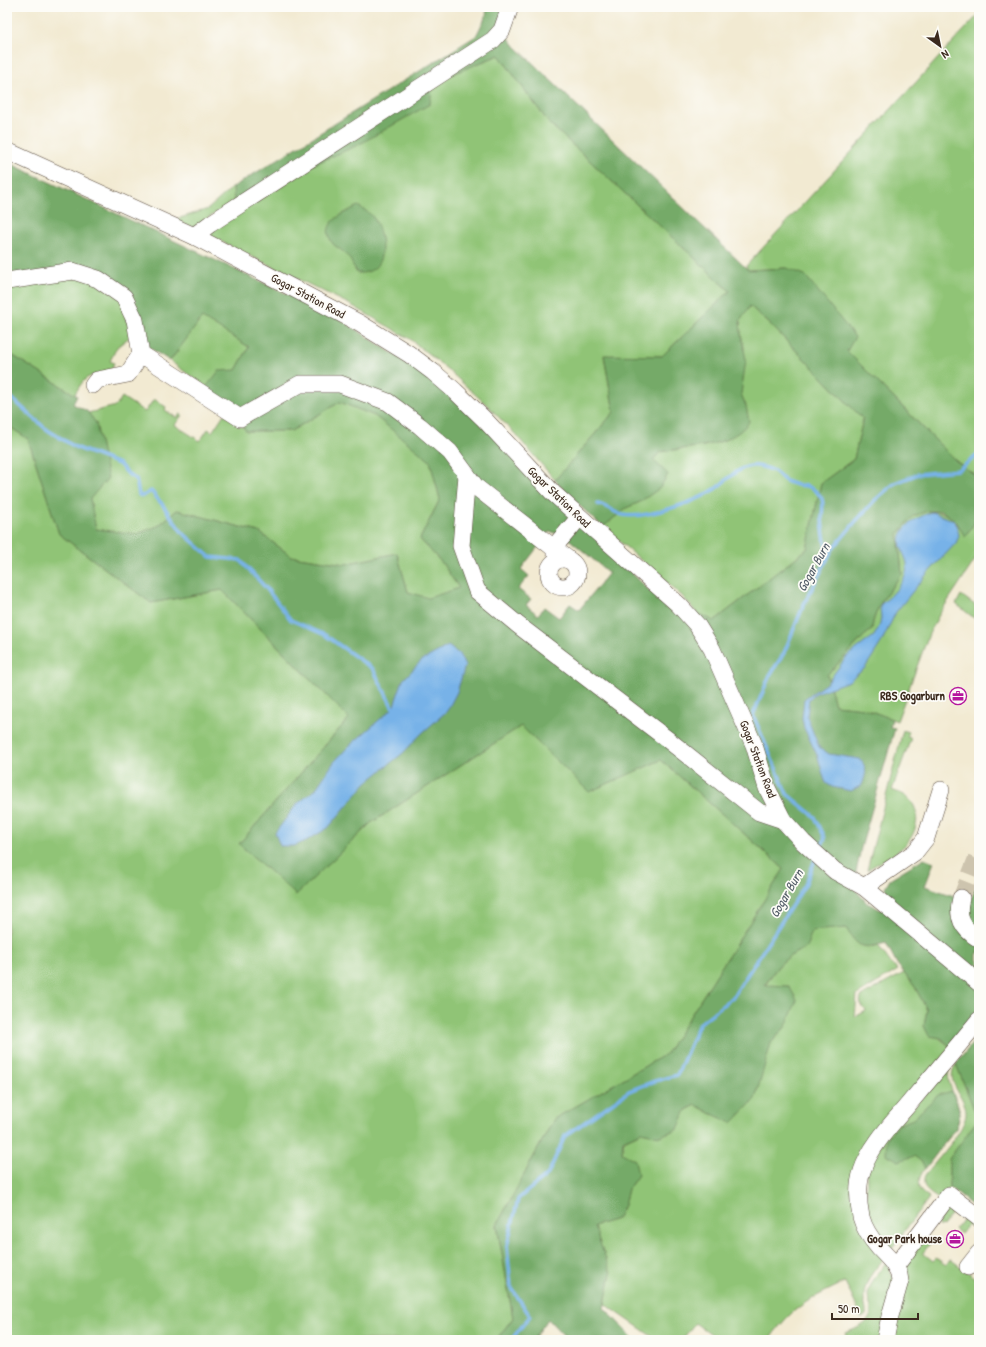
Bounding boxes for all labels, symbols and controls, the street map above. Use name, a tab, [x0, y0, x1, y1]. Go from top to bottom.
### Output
north arrow	[920, 26, 960, 66]
text: N	[939, 47, 952, 62]
street label: Gogar Station Road	[268, 269, 349, 322]
street label: Gogar Station Road	[524, 462, 595, 531]
water label: Gogar Burn	[792, 538, 835, 595]
office icon: RBS Gogarburn	[948, 686, 968, 706]
place label: RBS Gogarburn	[880, 687, 946, 705]
street label: Gogar Station Road	[736, 718, 781, 800]
water label: Gogar Burn	[765, 865, 808, 921]
office icon: Gogar Park house	[945, 1229, 965, 1249]
place label: Gogar Park house	[867, 1230, 942, 1248]
scale bar	[832, 1295, 918, 1321]
text: 50 m	[838, 1300, 859, 1317]

